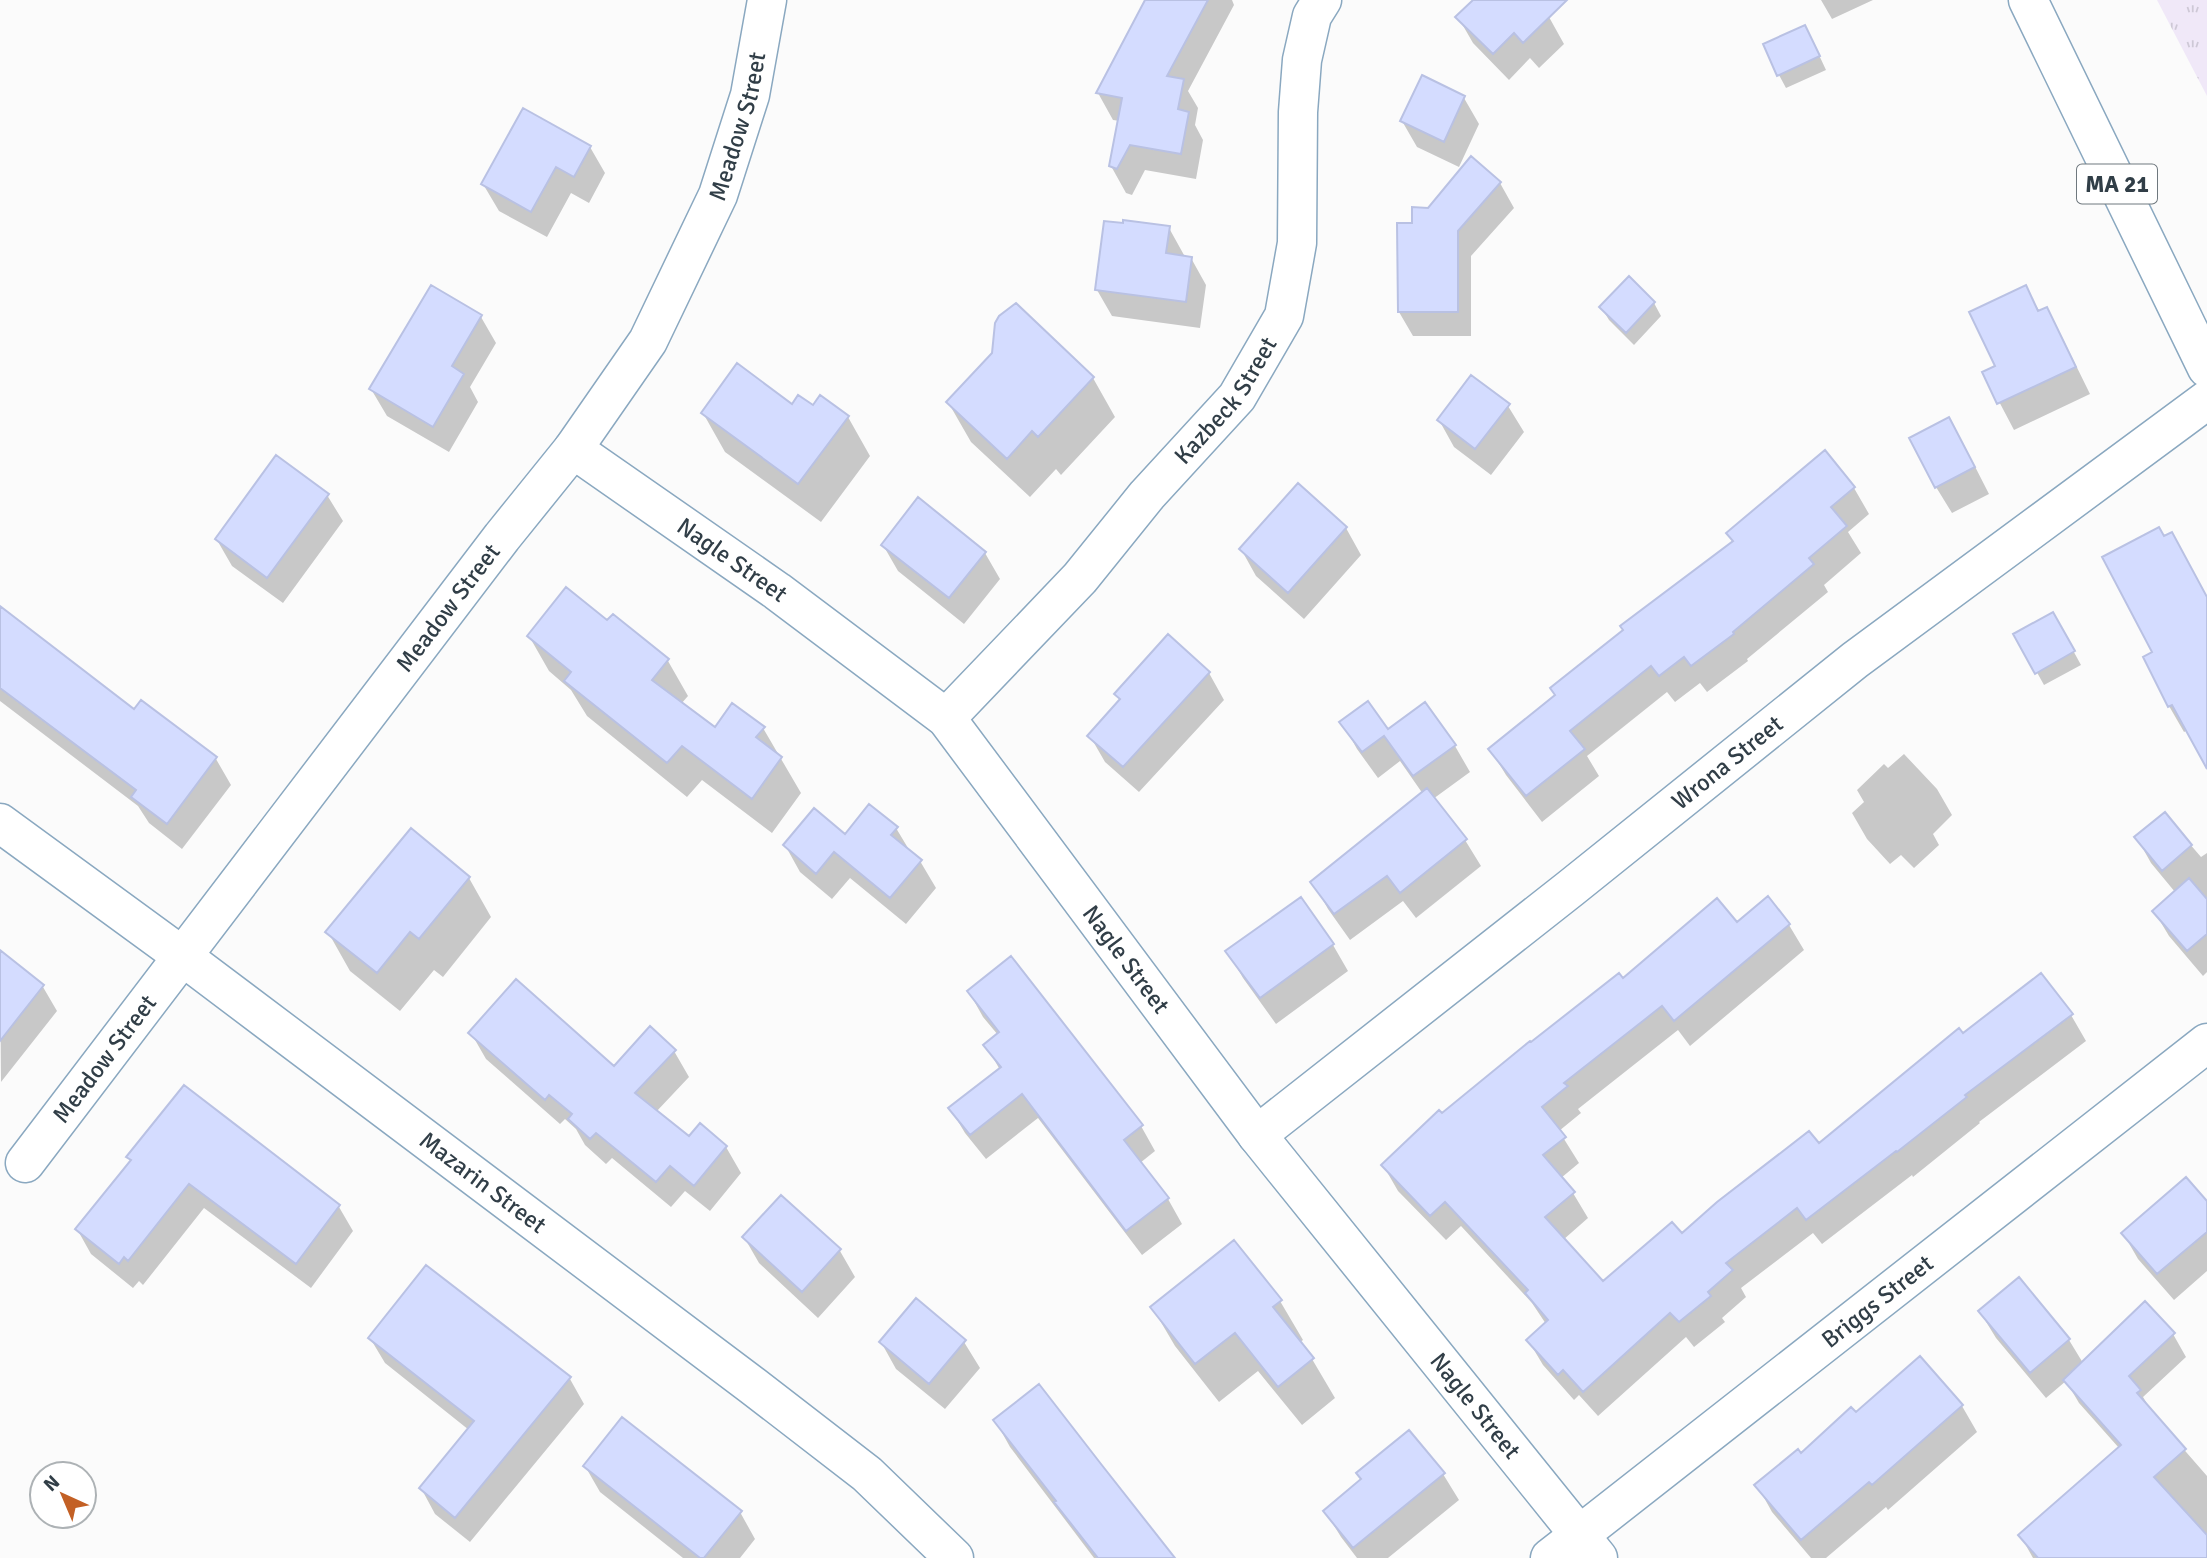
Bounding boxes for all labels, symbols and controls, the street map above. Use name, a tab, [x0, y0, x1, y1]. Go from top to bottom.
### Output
street label: Meadow Street	[702, 50, 772, 205]
road number: MA 21	[2077, 164, 2157, 204]
street label: Kazbeck Street	[1168, 331, 1284, 471]
street label: Nagle Street	[671, 511, 793, 609]
street label: Meadow Street	[390, 538, 507, 678]
street label: Wrona Street	[1666, 709, 1789, 816]
street label: Nagle Street	[1076, 899, 1176, 1019]
street label: Meadow Street	[46, 989, 163, 1129]
street label: Mazarin Street	[413, 1125, 552, 1240]
street label: Briggs Street	[1816, 1248, 1939, 1354]
street label: Nagle Street	[1424, 1347, 1527, 1465]
north arrow	[28, 1460, 98, 1530]
text: N	[39, 1470, 65, 1497]

